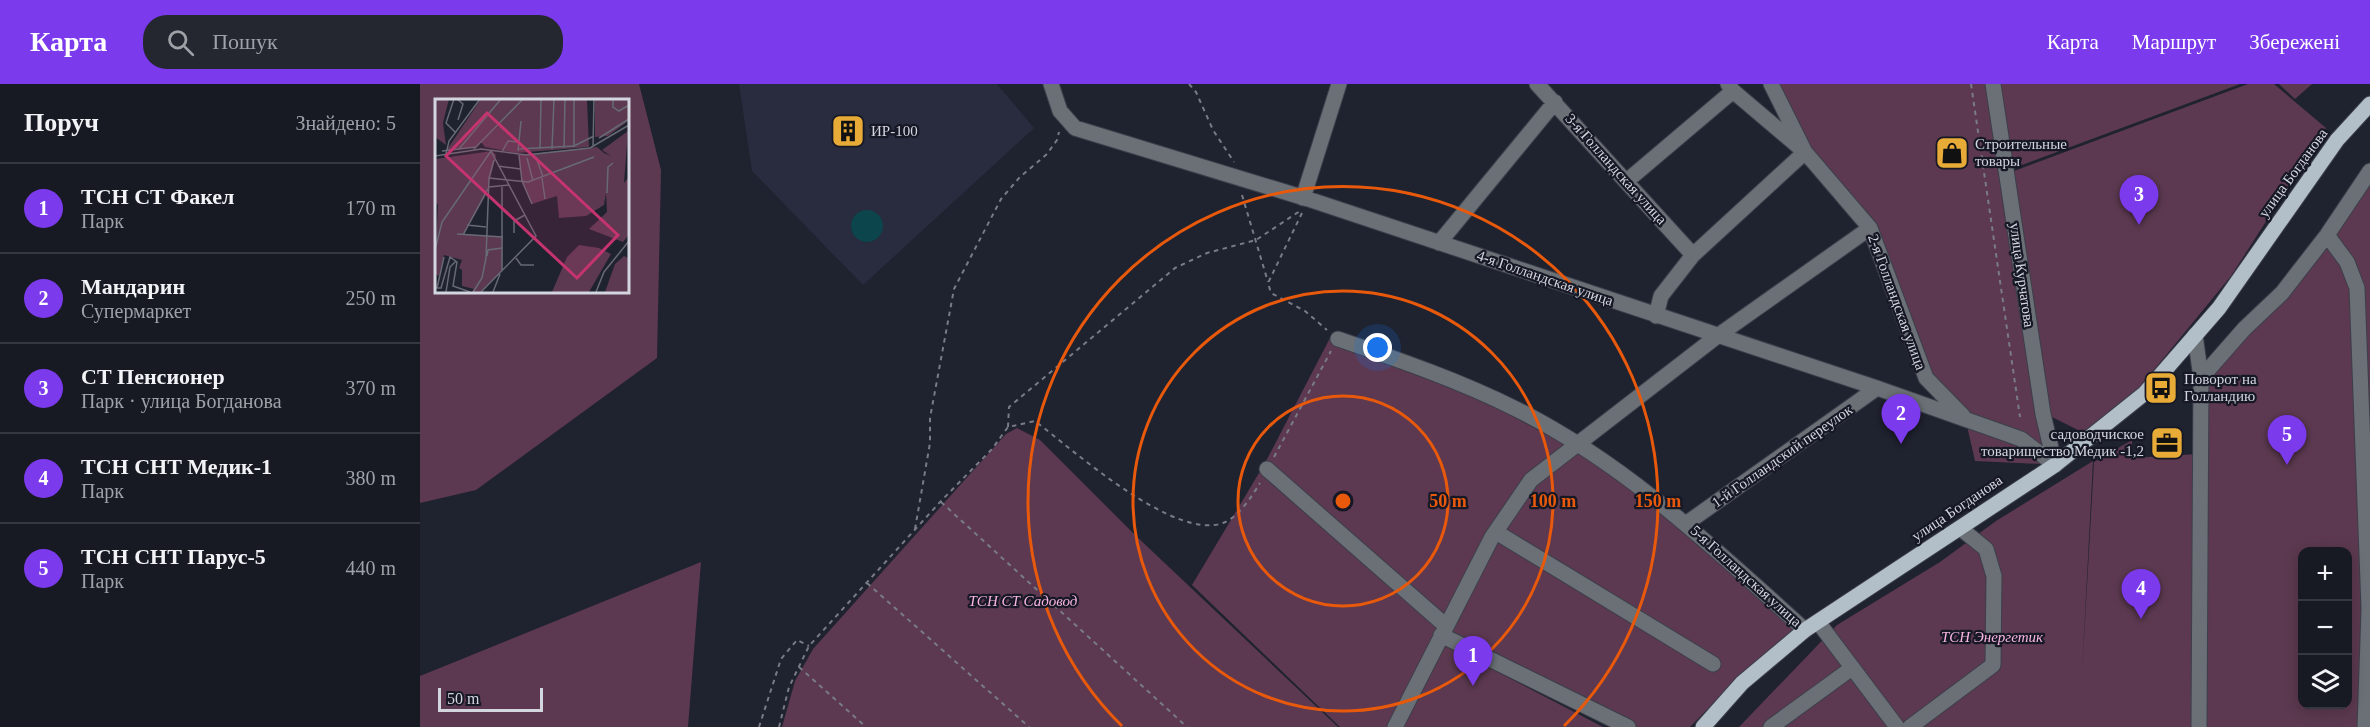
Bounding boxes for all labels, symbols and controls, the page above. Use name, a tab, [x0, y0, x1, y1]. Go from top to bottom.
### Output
search box	[143, 15, 563, 69]
text: Карта	[30, 26, 107, 57]
icon: search	[164, 26, 197, 59]
text: Пошук	[212, 29, 278, 54]
text: Карта	[2047, 30, 2099, 54]
text: Маршрут	[2132, 30, 2216, 54]
text: Збережені	[2249, 30, 2340, 54]
inset map	[435, 99, 628, 292]
text: Поруч	[24, 108, 99, 137]
street label: 3-я Голландская улица	[1562, 110, 1670, 228]
text: Знайдено: 5	[295, 112, 396, 134]
building icon: ИР-100	[830, 113, 866, 149]
place label: ИР-100	[871, 123, 918, 139]
street label: улица Богданова	[2255, 125, 2331, 220]
shop icon: Строительные товары	[1934, 135, 1970, 171]
place label: Строительные товары	[1975, 136, 2067, 169]
pin: 3	[2120, 176, 2158, 225]
text: ТСН СТ Факел	[81, 184, 234, 209]
text: 1	[39, 197, 49, 219]
text: 170 m	[345, 197, 396, 219]
text: Парк	[81, 210, 124, 232]
street label: улица Курчатова	[2007, 222, 2037, 329]
street label: 2-я Голландская улица	[1865, 232, 1929, 372]
street label: 4-я Голландская улица	[1475, 247, 1616, 309]
text: Мандарин	[81, 274, 185, 299]
text: 2	[39, 287, 49, 309]
text: 250 m	[345, 287, 396, 309]
text: Супермаркет	[81, 300, 191, 322]
your location	[1363, 333, 1392, 362]
text: СТ Пенсионер	[81, 364, 225, 389]
bus stop icon: Поворот на Голландию	[2143, 370, 2179, 406]
place label: Поворот на Голландию	[2184, 371, 2257, 404]
text: 3	[39, 377, 49, 399]
text: 370 m	[345, 377, 396, 399]
text: Парк · улица Богданова	[81, 390, 282, 412]
pin: 2	[1882, 394, 1920, 444]
street label: 1-й Голландский переулок	[1709, 401, 1856, 511]
pin: 5	[2268, 416, 2306, 465]
office icon: садоводчиское товарищество Медик -1,2	[2149, 425, 2185, 461]
place label: садоводчиское товарищество Медик -1,2	[1981, 426, 2144, 459]
text: ТСН СНТ Медик-1	[81, 454, 272, 479]
text: 4	[39, 467, 49, 489]
text: 380 m	[345, 467, 396, 489]
street label: улица Богданова	[1909, 472, 2006, 544]
text: Парк	[81, 480, 124, 502]
centre of rings	[1333, 491, 1353, 511]
text: 50 m	[1429, 491, 1467, 511]
text: 100 m	[1530, 491, 1576, 511]
text: 150 m	[1635, 491, 1681, 511]
street label: 5-я Голландская улица	[1687, 522, 1805, 630]
text: ТСН СНТ Парус-5	[81, 544, 266, 569]
map controls	[2298, 547, 2352, 709]
button: +	[2298, 547, 2352, 601]
text: 5	[39, 557, 49, 579]
text: 440 m	[345, 557, 396, 579]
text: Парк	[81, 570, 124, 592]
pin: 4	[2122, 570, 2160, 619]
park label: ТСН СТ Садовод	[969, 593, 1078, 609]
button: −	[2298, 601, 2352, 655]
park label: ТСН Энергетик	[1941, 629, 2044, 645]
pin: 1	[1454, 636, 1492, 686]
button: layers	[2298, 655, 2352, 709]
scale bar	[438, 685, 543, 712]
text: 50 m	[447, 690, 479, 707]

